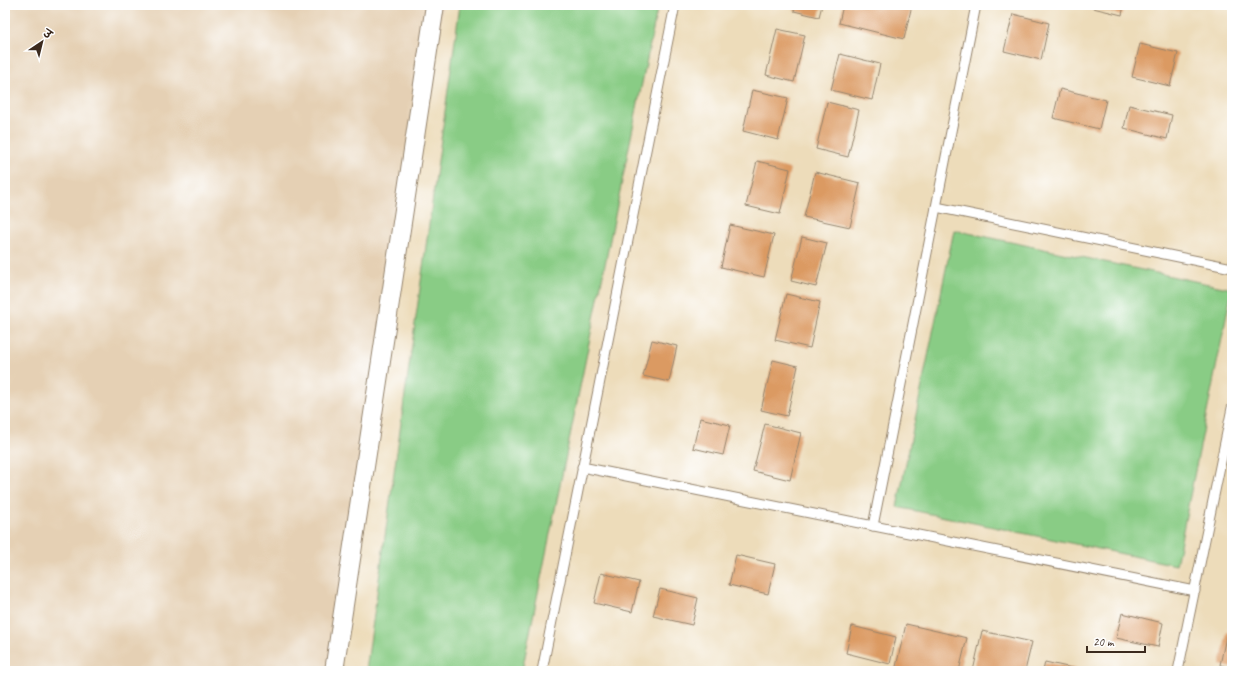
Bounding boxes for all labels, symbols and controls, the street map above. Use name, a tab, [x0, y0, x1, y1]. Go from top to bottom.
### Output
north arrow	[22, 22, 62, 62]
text: उ	[40, 25, 56, 43]
scale bar	[1087, 628, 1145, 654]
text: 20 m	[1093, 634, 1115, 650]

